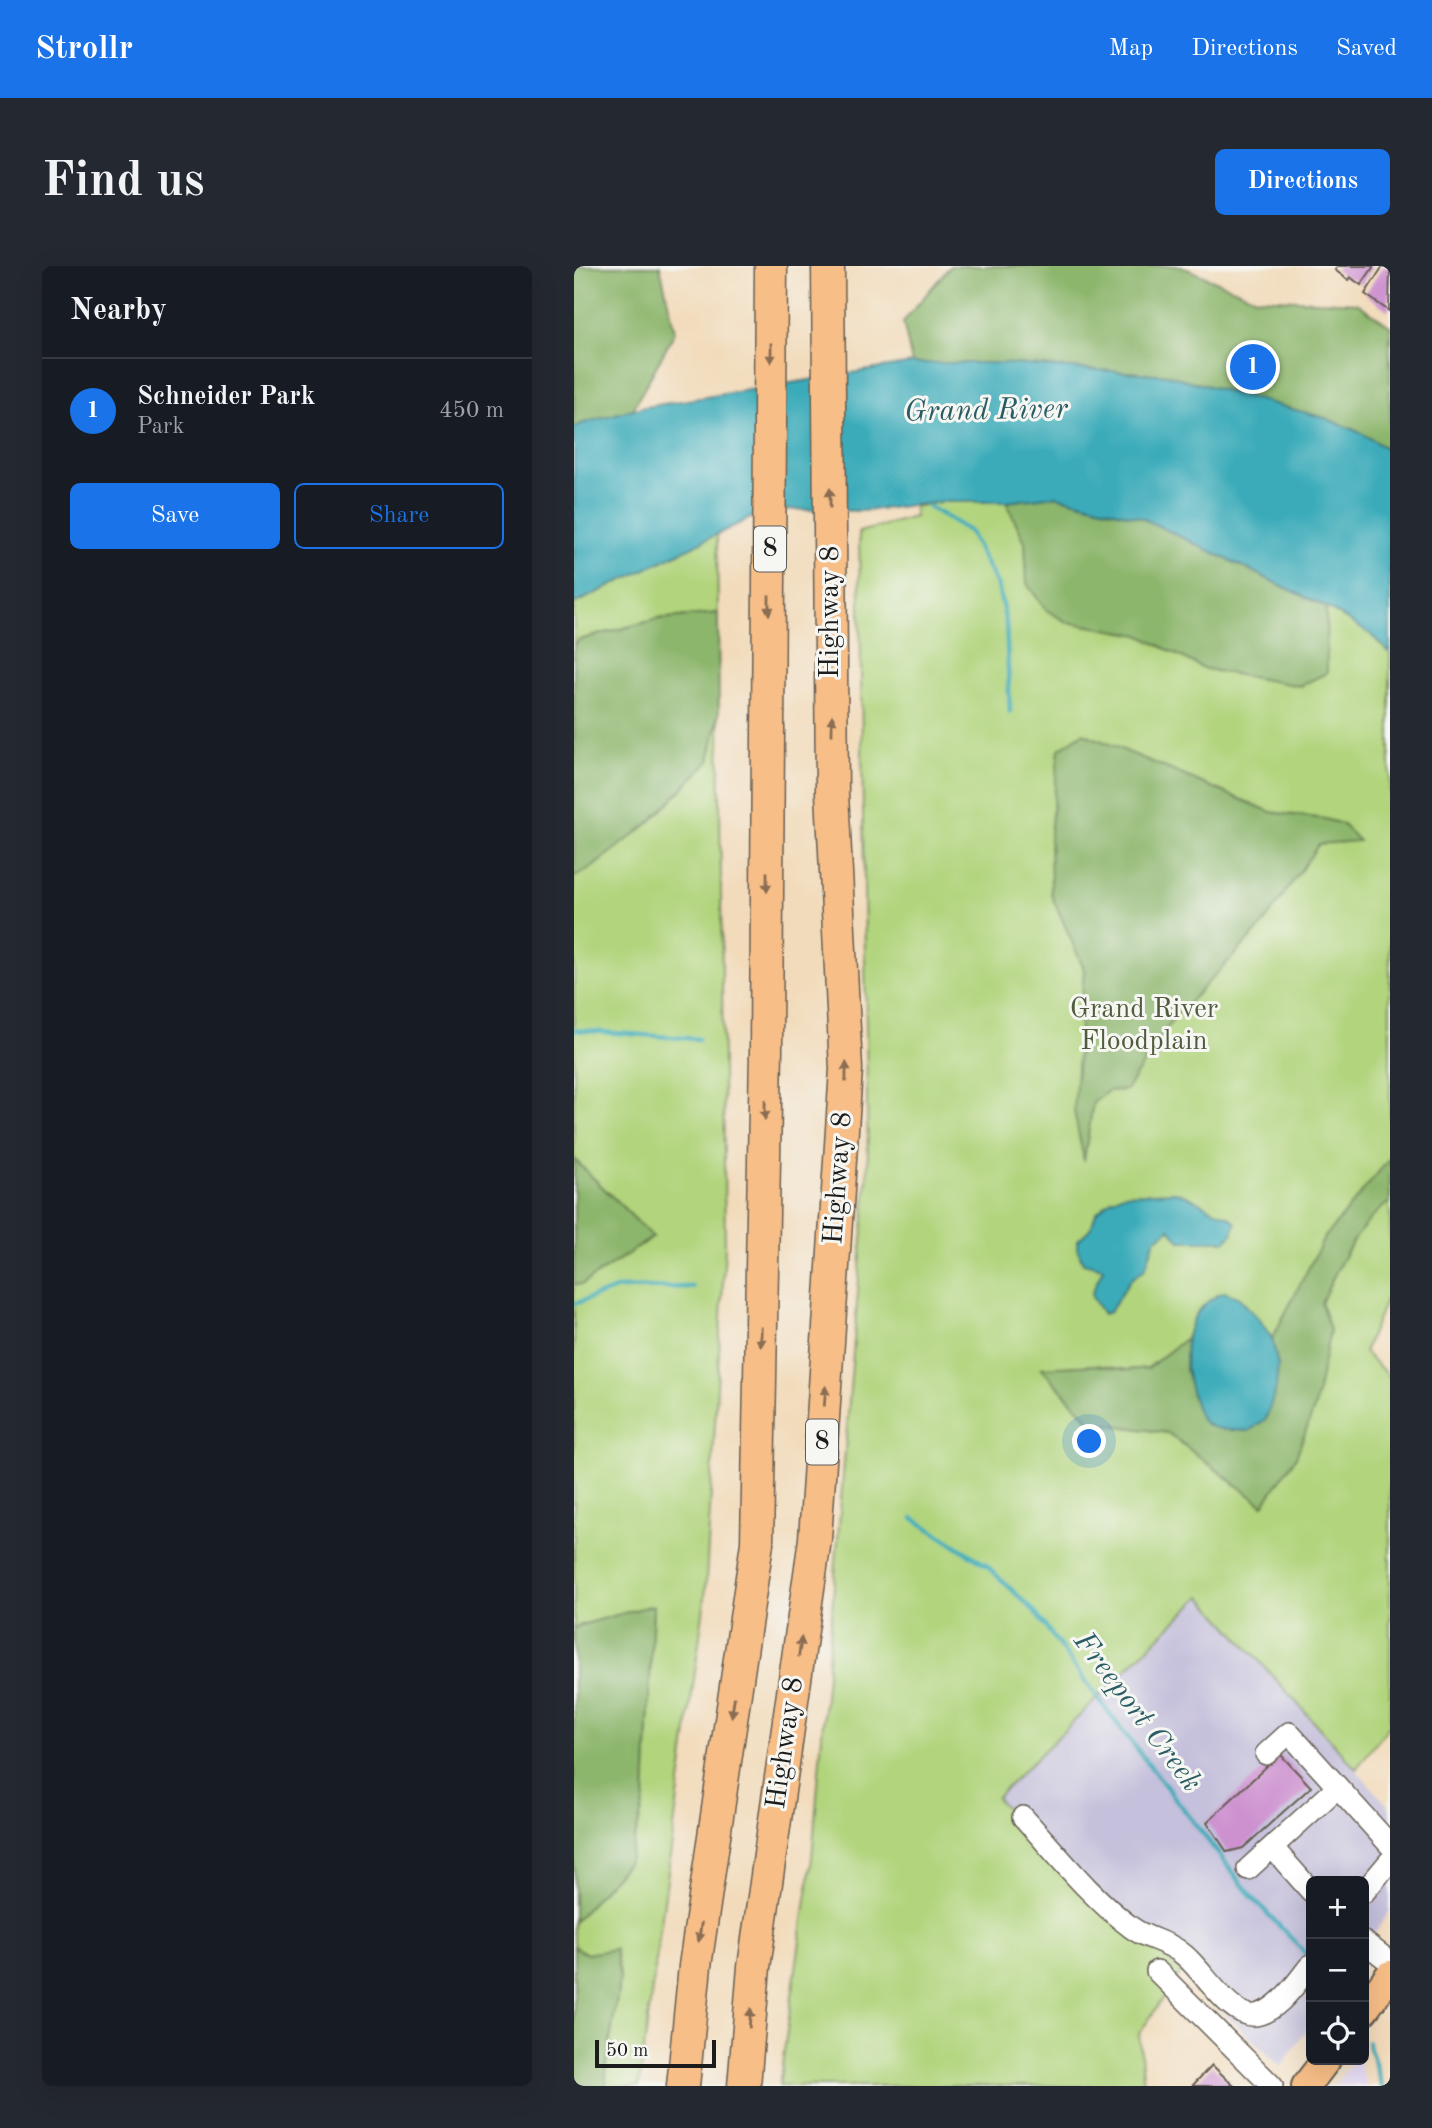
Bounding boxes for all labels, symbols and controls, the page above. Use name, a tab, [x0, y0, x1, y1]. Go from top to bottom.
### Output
text: Strollr	[35, 33, 133, 66]
text: Map	[1109, 37, 1153, 61]
text: Directions	[1191, 37, 1298, 61]
text: Saved	[1336, 37, 1397, 61]
button: Directions	[1215, 149, 1390, 215]
text: Find us	[42, 158, 205, 207]
text: Nearby	[70, 296, 167, 326]
pin: 1	[1230, 341, 1276, 393]
one-way arrow	[765, 342, 777, 364]
text: Schneider Park	[137, 384, 315, 410]
water label: Grand River	[904, 395, 1069, 427]
text: 1	[86, 399, 100, 422]
text: 450 m	[439, 399, 504, 422]
text: Park	[137, 415, 184, 438]
button: Save	[70, 483, 280, 549]
button: Share	[294, 483, 504, 549]
one-way arrow	[824, 486, 836, 508]
road number: 8	[754, 526, 786, 572]
street label: Highway 8	[817, 545, 845, 679]
one-way arrow	[763, 594, 775, 616]
one-way arrow	[826, 714, 837, 736]
one-way arrow	[761, 871, 773, 893]
park label: Grand River Floodplain	[1070, 996, 1218, 1056]
one-way arrow	[840, 1060, 851, 1082]
one-way arrow	[759, 1099, 771, 1121]
street label: Highway 8	[820, 1111, 858, 1245]
one-way arrow	[755, 1326, 767, 1348]
one-way arrow	[820, 1385, 831, 1407]
road number: 8	[806, 1420, 838, 1464]
your location	[1072, 1424, 1106, 1458]
water label: Freeport Creek	[1067, 1626, 1207, 1797]
one-way arrow	[795, 1636, 806, 1658]
street label: Highway 8	[763, 1675, 809, 1811]
one-way arrow	[727, 1696, 738, 1718]
map controls	[1306, 1876, 1369, 2065]
button: +	[1306, 1876, 1369, 1939]
one-way arrow	[695, 1922, 706, 1944]
button: −	[1306, 1939, 1369, 2002]
button: locate	[1306, 2002, 1369, 2065]
one-way arrow	[745, 2007, 756, 2029]
scale bar	[595, 2037, 716, 2069]
text: 50 m	[606, 2042, 648, 2061]

